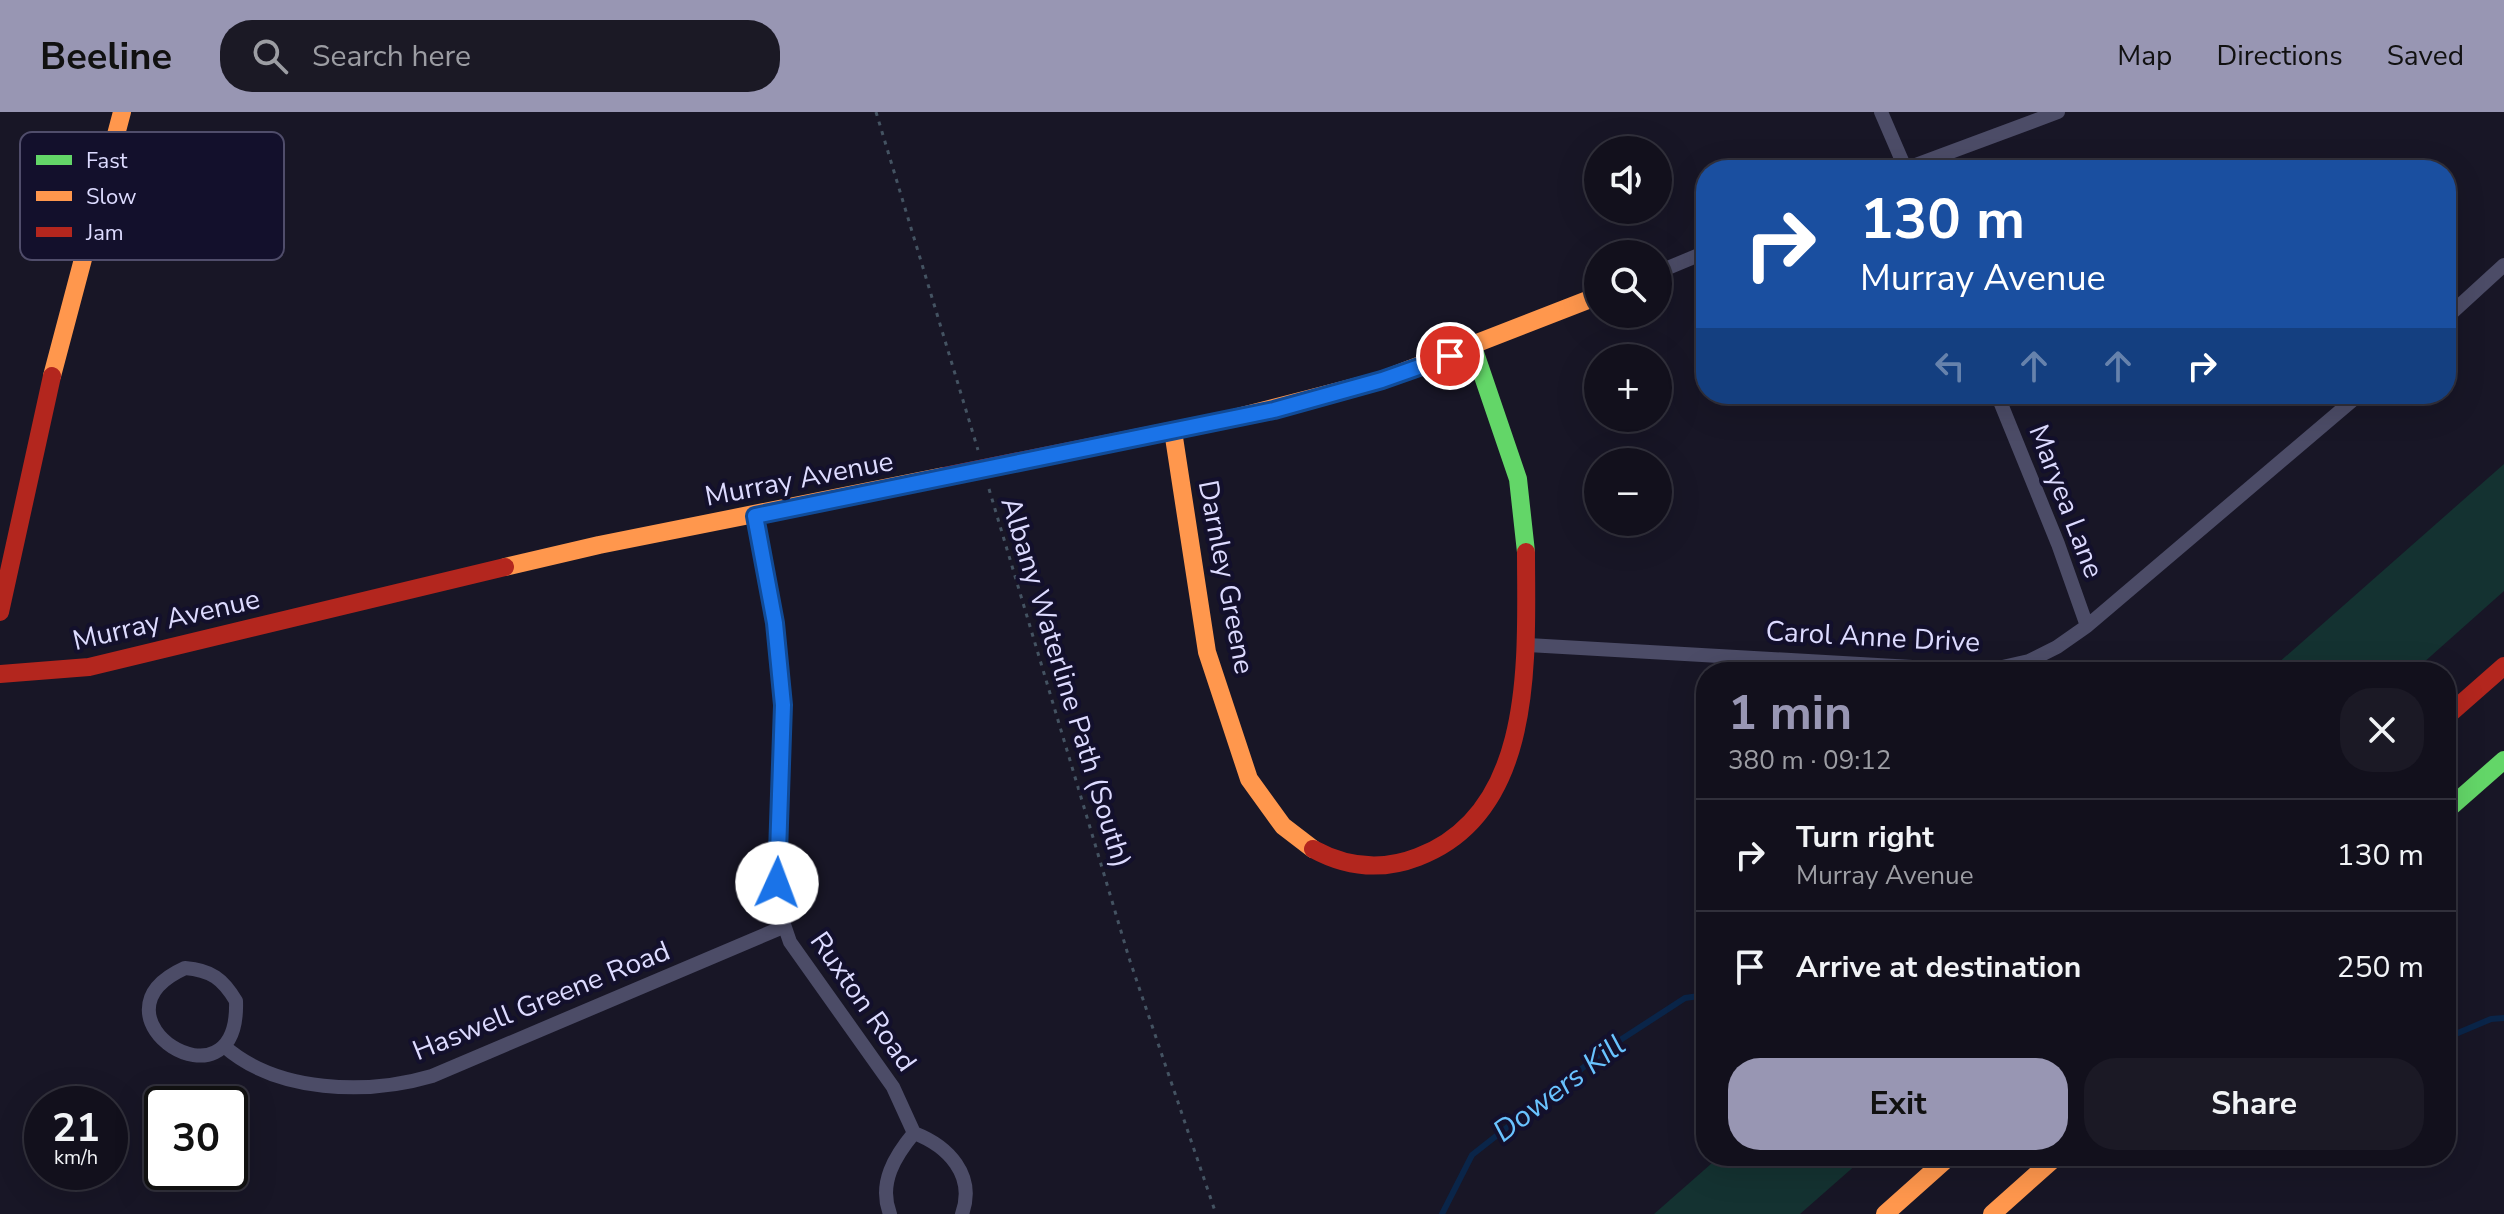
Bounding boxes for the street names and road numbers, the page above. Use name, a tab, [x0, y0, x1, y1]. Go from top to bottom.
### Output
street label: Maryea Lane	[2019, 419, 2113, 584]
street label: Murray Avenue	[702, 442, 897, 516]
street label: Darnley Greene	[1189, 477, 1263, 677]
street label: Albany Waterline Path (South)	[992, 492, 1141, 872]
street label: Murray Avenue	[69, 580, 264, 660]
street label: Carol Anne Drive	[1765, 612, 1981, 662]
street label: Ruxton Road	[801, 924, 925, 1079]
street label: Haswell Greene Road	[407, 932, 676, 1070]

